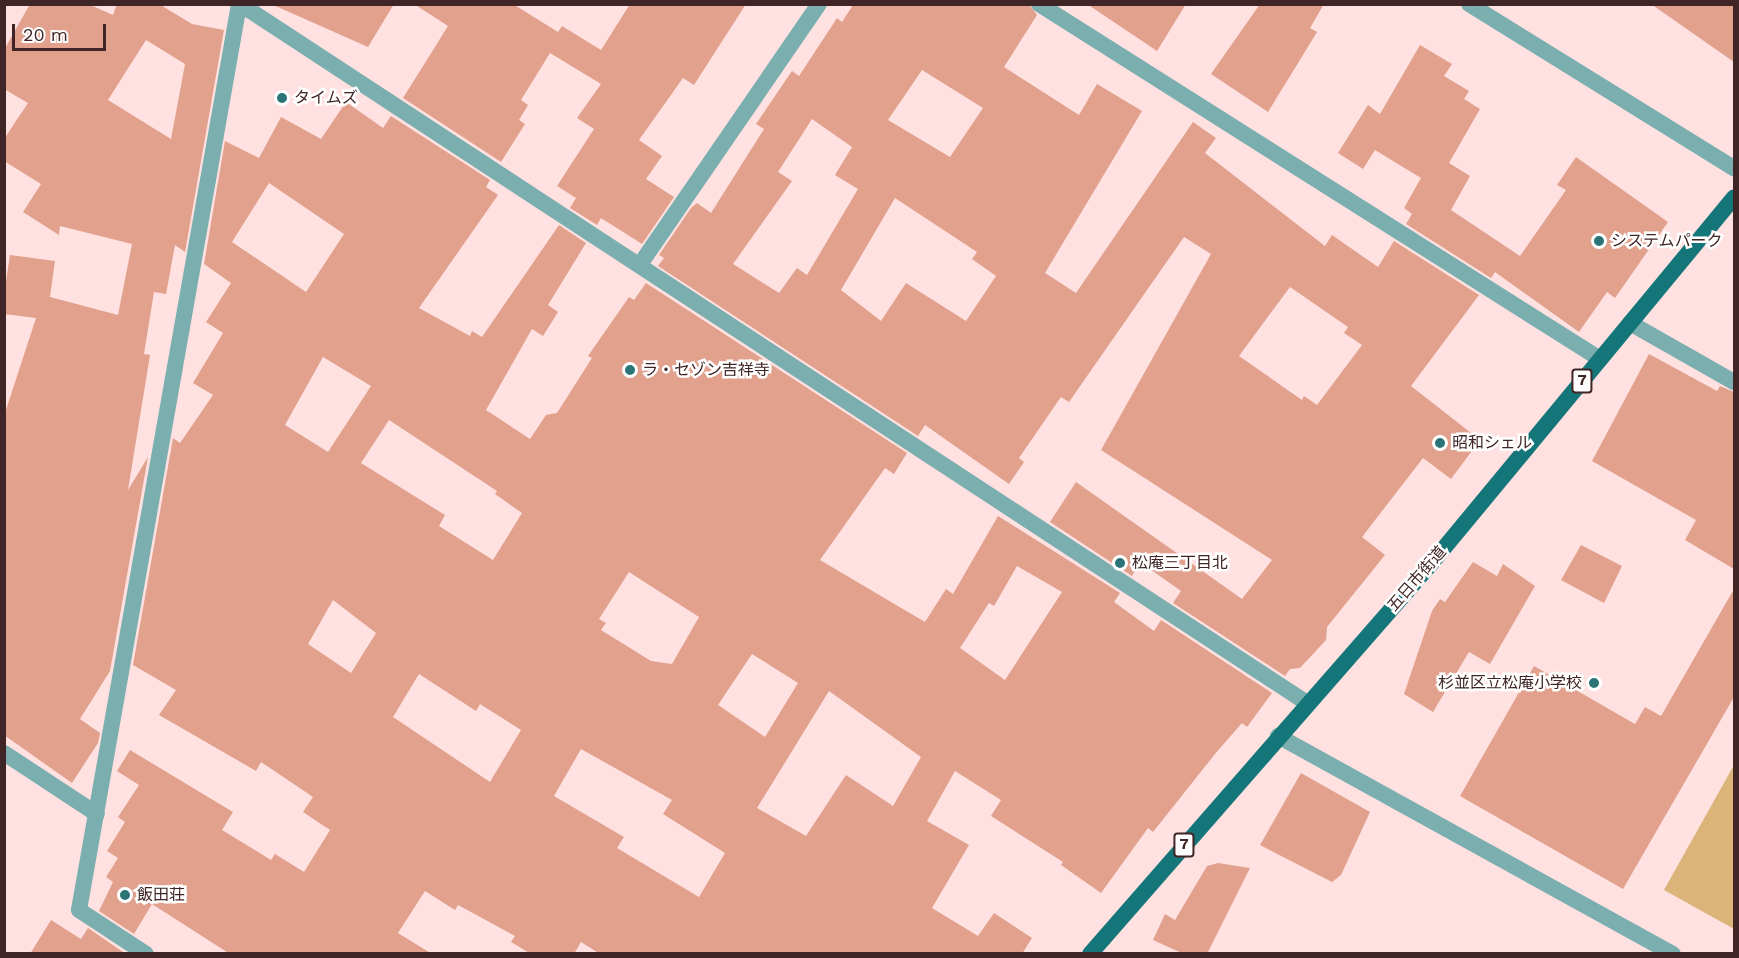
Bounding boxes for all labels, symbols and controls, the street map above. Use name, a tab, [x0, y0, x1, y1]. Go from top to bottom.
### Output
scale bar	[15, 12, 110, 50]
text: 20 m	[23, 24, 68, 45]
place label: タイムズ	[294, 88, 358, 108]
marker: タイムズ	[275, 91, 289, 105]
place label: システムパーク	[1611, 231, 1723, 251]
marker: システムパーク	[1592, 234, 1606, 248]
place label: ラ・セゾン吉祥寺	[642, 360, 770, 380]
marker: ラ・セゾン吉祥寺	[623, 363, 637, 377]
road number: 7	[1570, 369, 1594, 393]
place label: 昭和シェル	[1452, 433, 1532, 453]
marker: 昭和シェル	[1433, 436, 1447, 450]
street label: 五日市街道	[1384, 543, 1450, 615]
place label: 松庵三丁目北	[1132, 553, 1228, 573]
marker: 松庵三丁目北	[1113, 556, 1127, 570]
place label: 杉並区立松庵小学校	[1438, 673, 1582, 693]
marker: 杉並区立松庵小学校	[1587, 676, 1601, 690]
road number: 7	[1172, 833, 1196, 857]
place label: 飯田荘	[137, 885, 185, 905]
marker: 飯田荘	[118, 888, 132, 902]

